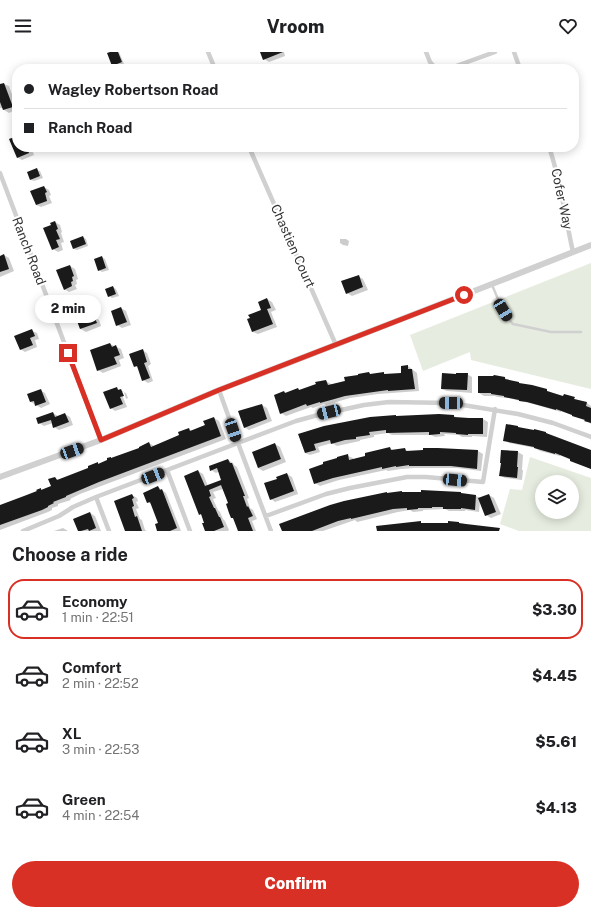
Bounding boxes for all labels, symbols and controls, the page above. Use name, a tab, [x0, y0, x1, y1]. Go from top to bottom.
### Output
icon: menu	[12, 15, 34, 37]
icon: heart	[557, 15, 579, 37]
text: Vroom	[267, 16, 324, 37]
text: Wagley Robertson Road	[48, 81, 218, 98]
text: Ranch Road	[48, 119, 132, 136]
street label: Cofer Way	[548, 167, 576, 231]
street label: Chastien Court	[268, 202, 318, 290]
street label: Ranch Road	[9, 215, 49, 287]
route start	[455, 286, 473, 304]
callout: 2 min	[35, 295, 101, 323]
car	[492, 297, 514, 323]
text: 2 min	[51, 301, 85, 316]
route end	[59, 344, 77, 362]
car	[439, 397, 463, 409]
car	[316, 403, 342, 421]
car	[223, 417, 243, 443]
car	[59, 441, 85, 461]
car	[140, 466, 166, 486]
car	[443, 473, 467, 487]
map controls	[535, 475, 579, 519]
button: layers	[535, 475, 579, 519]
text: Choose a ride	[12, 544, 128, 565]
icon: car	[14, 591, 50, 627]
text: Economy	[62, 593, 127, 610]
text: $3.30	[532, 601, 577, 618]
text: 1 min · 22:51	[62, 610, 134, 625]
icon: car	[14, 657, 50, 693]
text: Comfort	[62, 659, 122, 676]
text: $4.45	[532, 667, 577, 684]
text: 2 min · 22:52	[62, 676, 139, 691]
icon: car	[14, 723, 50, 759]
text: XL	[62, 725, 81, 742]
text: $5.61	[535, 733, 577, 750]
text: 3 min · 22:53	[62, 742, 140, 757]
icon: car	[14, 789, 50, 825]
text: Green	[62, 791, 106, 808]
text: $4.13	[535, 799, 577, 816]
text: 4 min · 22:54	[62, 808, 140, 823]
button: Confirm	[12, 861, 579, 907]

